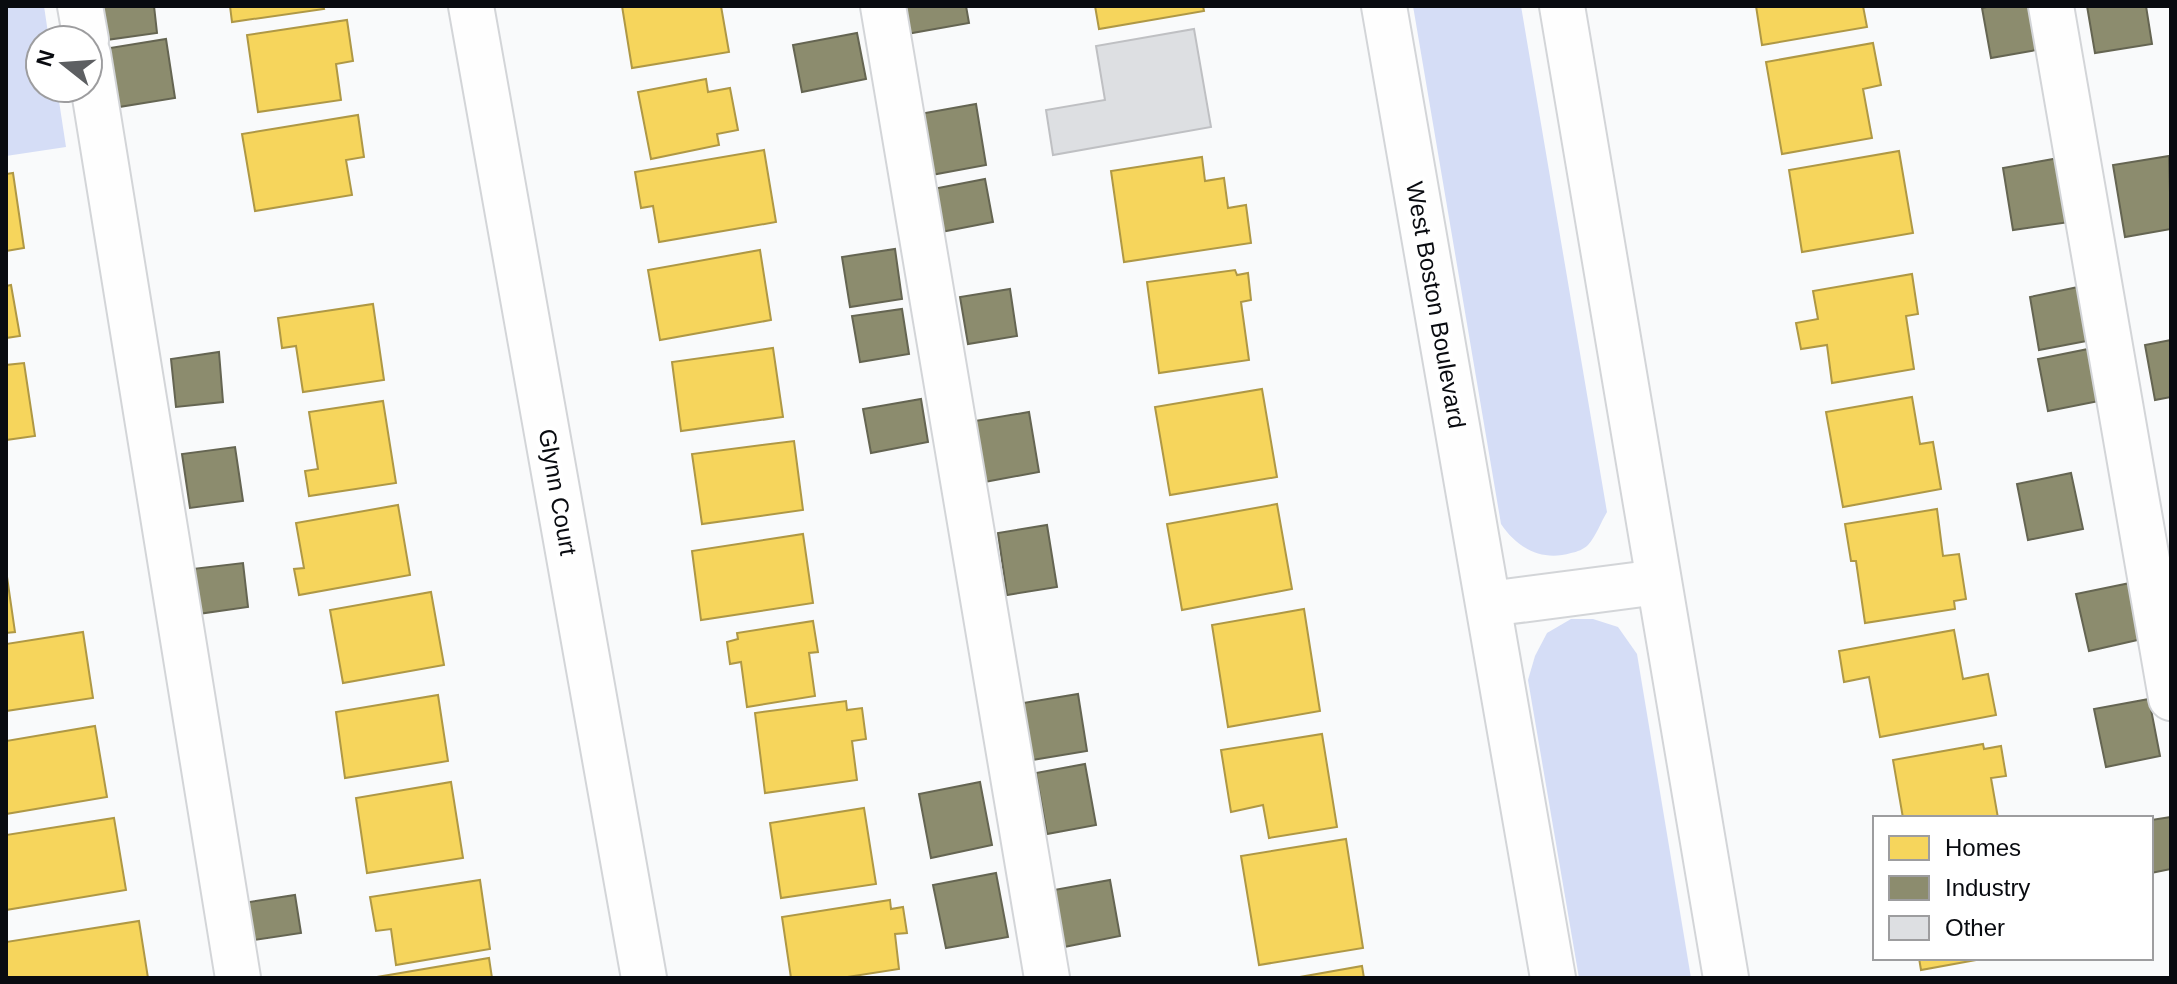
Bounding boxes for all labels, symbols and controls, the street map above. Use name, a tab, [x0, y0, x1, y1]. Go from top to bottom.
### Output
north arrow	[24, 24, 104, 104]
text: N	[31, 47, 60, 70]
street label: West Boston Boulevard	[1401, 179, 1471, 431]
street label: Glynn Court	[534, 427, 582, 558]
legend	[1873, 816, 2153, 960]
text: Homes	[1945, 834, 2021, 861]
text: Industry	[1945, 874, 2030, 901]
text: Other	[1945, 914, 2005, 941]

